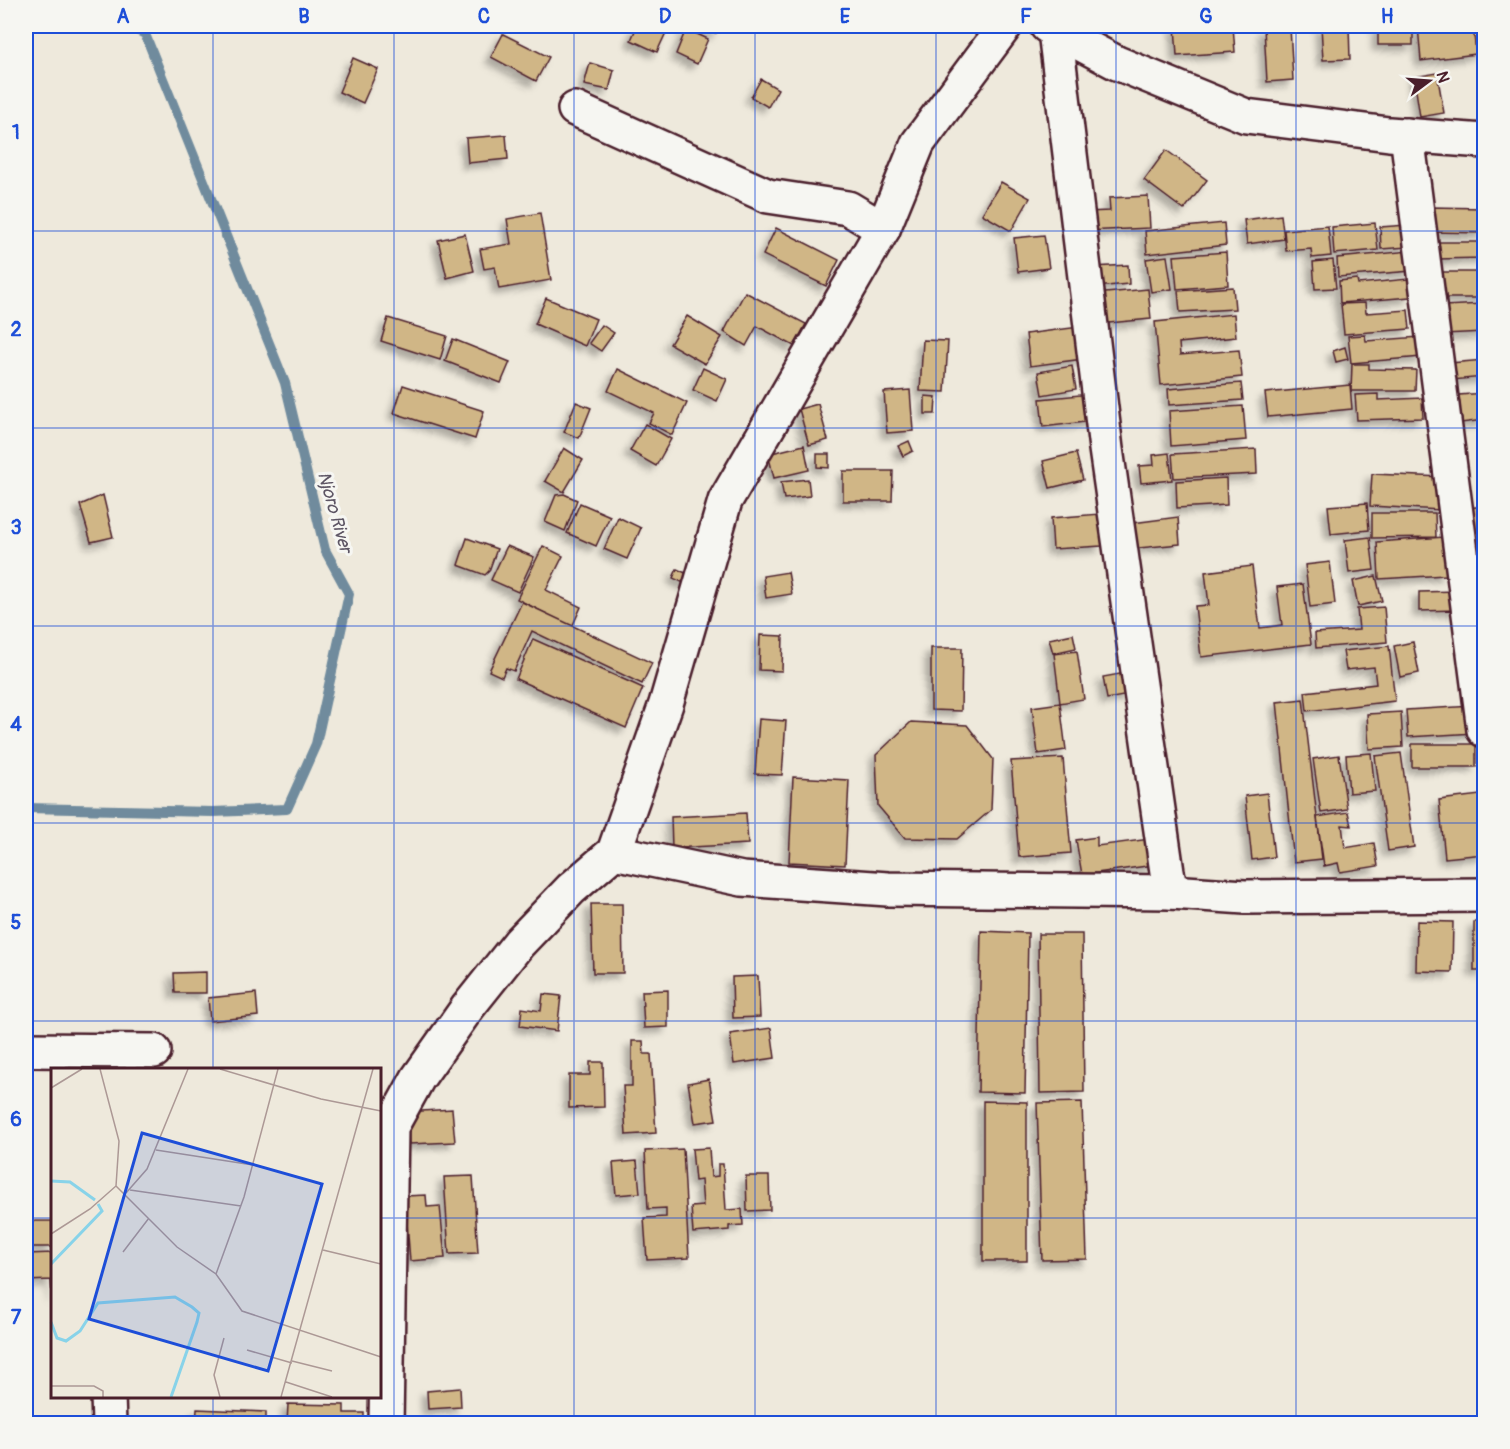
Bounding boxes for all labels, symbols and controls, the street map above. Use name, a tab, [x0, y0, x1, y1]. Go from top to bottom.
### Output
text: A	[117, 4, 130, 29]
text: B	[298, 4, 310, 29]
text: C	[478, 4, 490, 29]
text: D	[659, 4, 672, 29]
text: E	[840, 4, 851, 29]
text: F	[1020, 4, 1032, 29]
text: G	[1199, 4, 1213, 29]
text: H	[1381, 4, 1394, 29]
north arrow	[1399, 51, 1459, 111]
text: N	[1431, 69, 1454, 85]
text: 1	[12, 120, 20, 145]
text: 2	[10, 317, 22, 342]
water label: Njoro River	[312, 469, 358, 558]
text: 3	[10, 515, 22, 540]
text: 4	[10, 712, 22, 737]
text: 5	[11, 910, 22, 935]
inset map	[51, 1068, 381, 1398]
text: 6	[10, 1107, 22, 1132]
text: 7	[11, 1305, 22, 1330]

